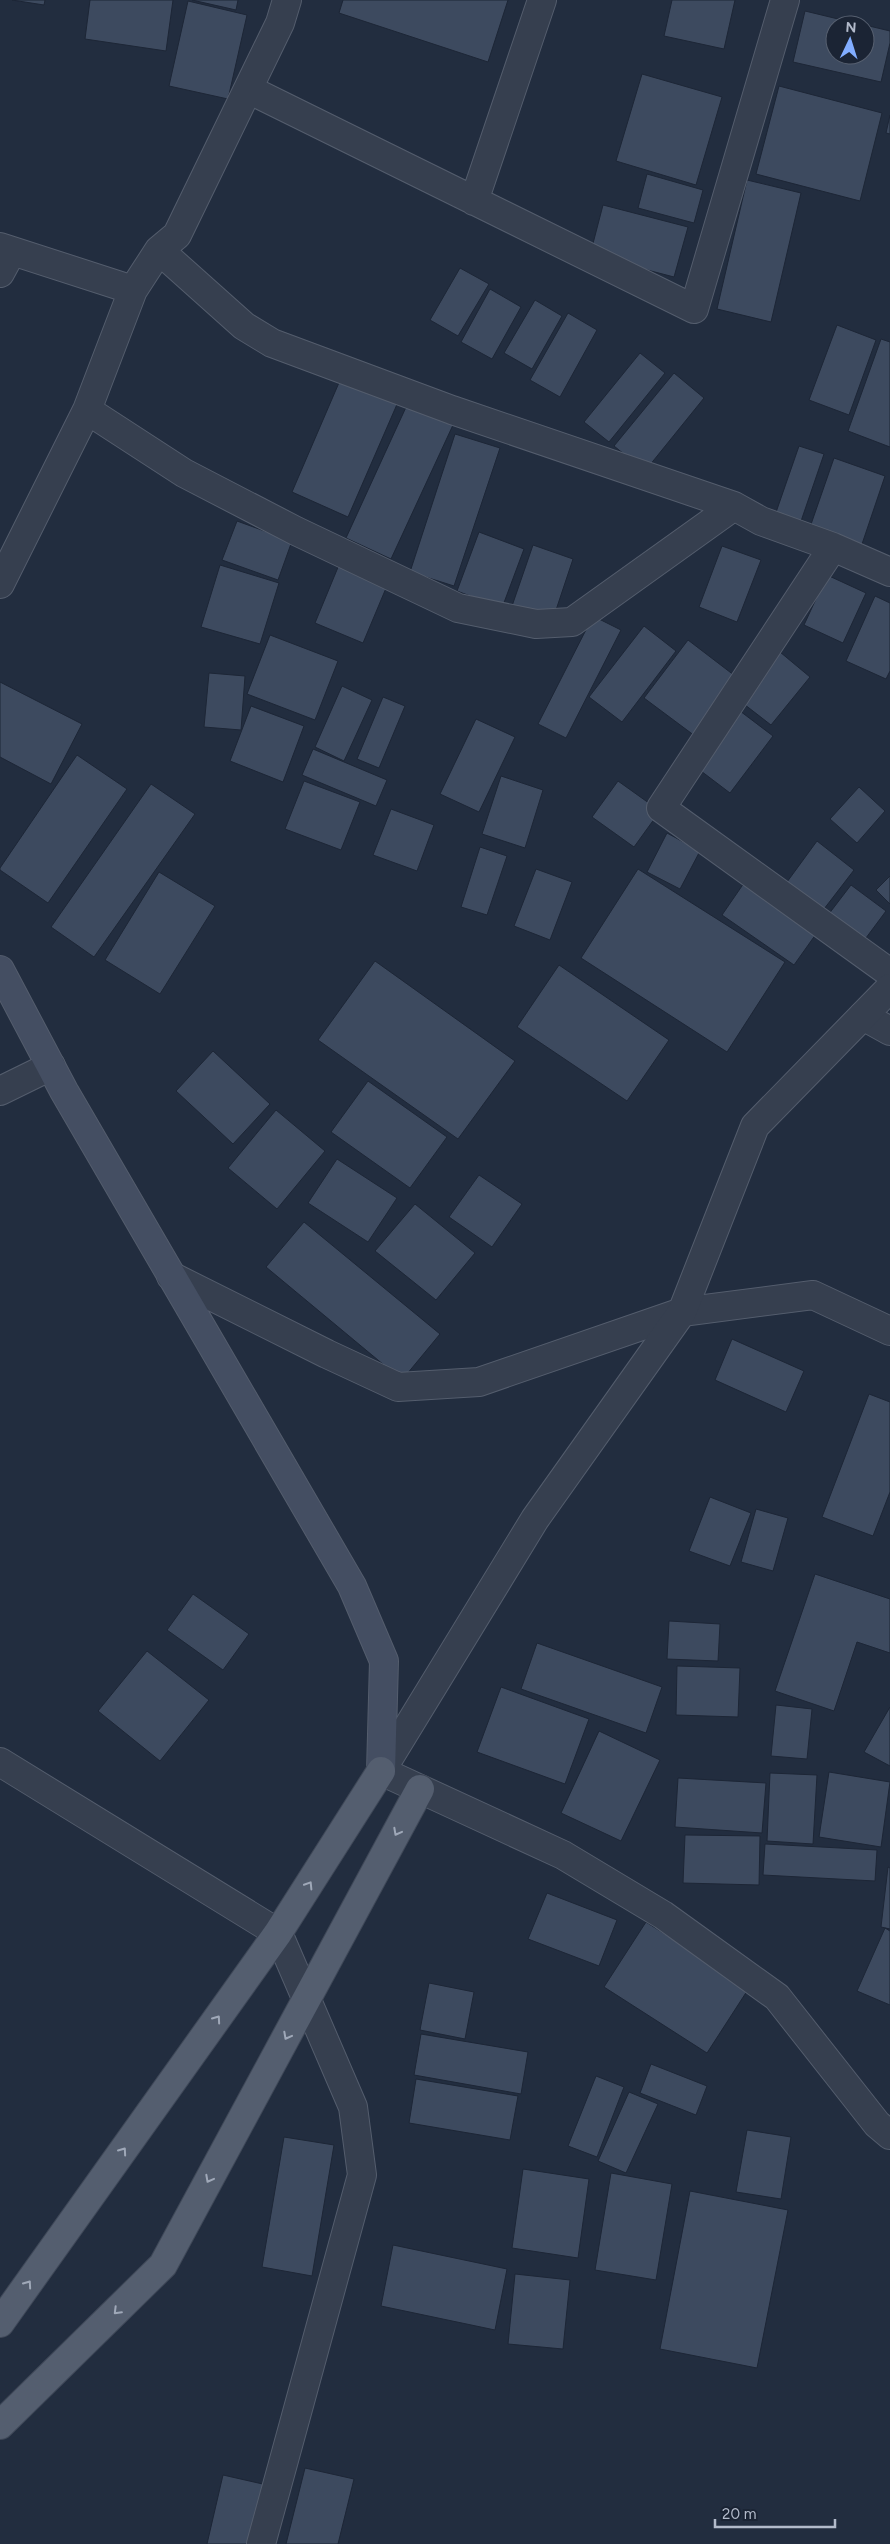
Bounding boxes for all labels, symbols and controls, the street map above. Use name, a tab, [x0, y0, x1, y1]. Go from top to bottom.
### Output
north arrow	[825, 15, 875, 65]
text: N	[845, 19, 857, 36]
one-way arrow	[393, 1826, 403, 1835]
one-way arrow	[302, 1881, 312, 1890]
one-way arrow	[211, 2015, 220, 2025]
one-way arrow	[283, 2031, 293, 2040]
one-way arrow	[117, 2147, 126, 2157]
one-way arrow	[205, 2174, 215, 2183]
one-way arrow	[22, 2280, 31, 2289]
one-way arrow	[113, 2305, 122, 2314]
scale bar	[715, 2496, 835, 2528]
text: 20 m	[722, 2505, 756, 2523]

